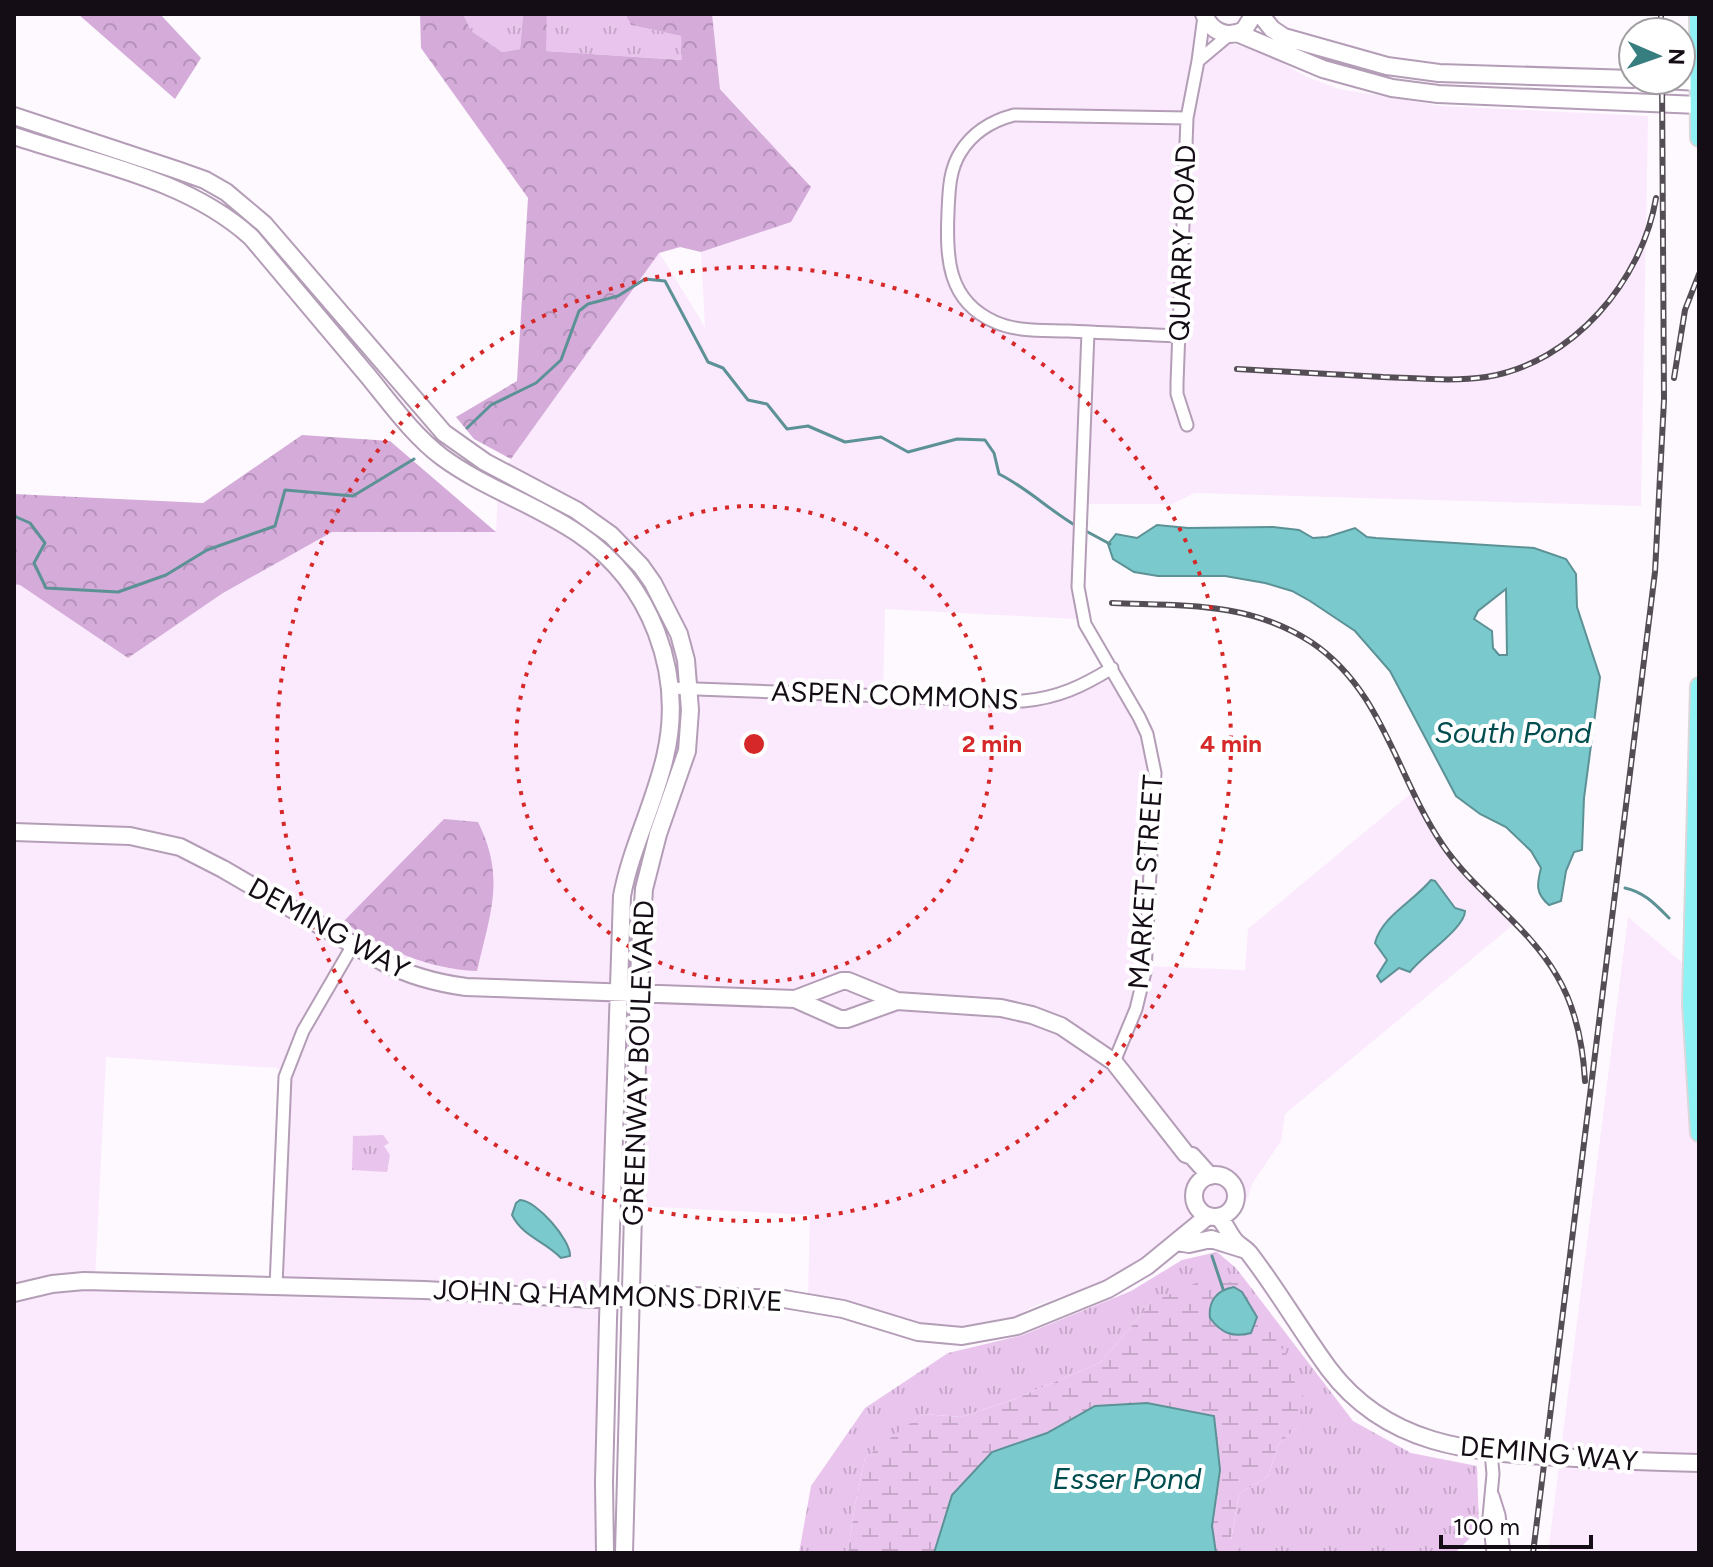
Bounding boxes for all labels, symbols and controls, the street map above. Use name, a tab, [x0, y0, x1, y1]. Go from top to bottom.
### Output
north arrow	[1617, 16, 1697, 96]
text: N	[1663, 48, 1690, 66]
street label: QUARRY ROAD	[1162, 144, 1202, 342]
street label: ASPEN COMMONS	[771, 674, 1019, 716]
water label: South Pond	[1434, 714, 1592, 751]
text: 2 min	[962, 729, 1022, 758]
text: 4 min	[1200, 729, 1262, 758]
centre of rings	[740, 730, 768, 758]
street label: MARKET STREET	[1121, 773, 1169, 990]
street label: DEMING WAY	[243, 870, 415, 986]
street label: GREENWAY BOULEVARD	[615, 900, 661, 1226]
street label: JOHN Q HAMMONS DRIVE	[433, 1272, 783, 1318]
street label: DEMING WAY	[1459, 1428, 1639, 1478]
water label: Esser Pond	[1053, 1460, 1202, 1497]
scale bar	[1441, 1499, 1591, 1549]
text: 100 m	[1453, 1512, 1520, 1541]

